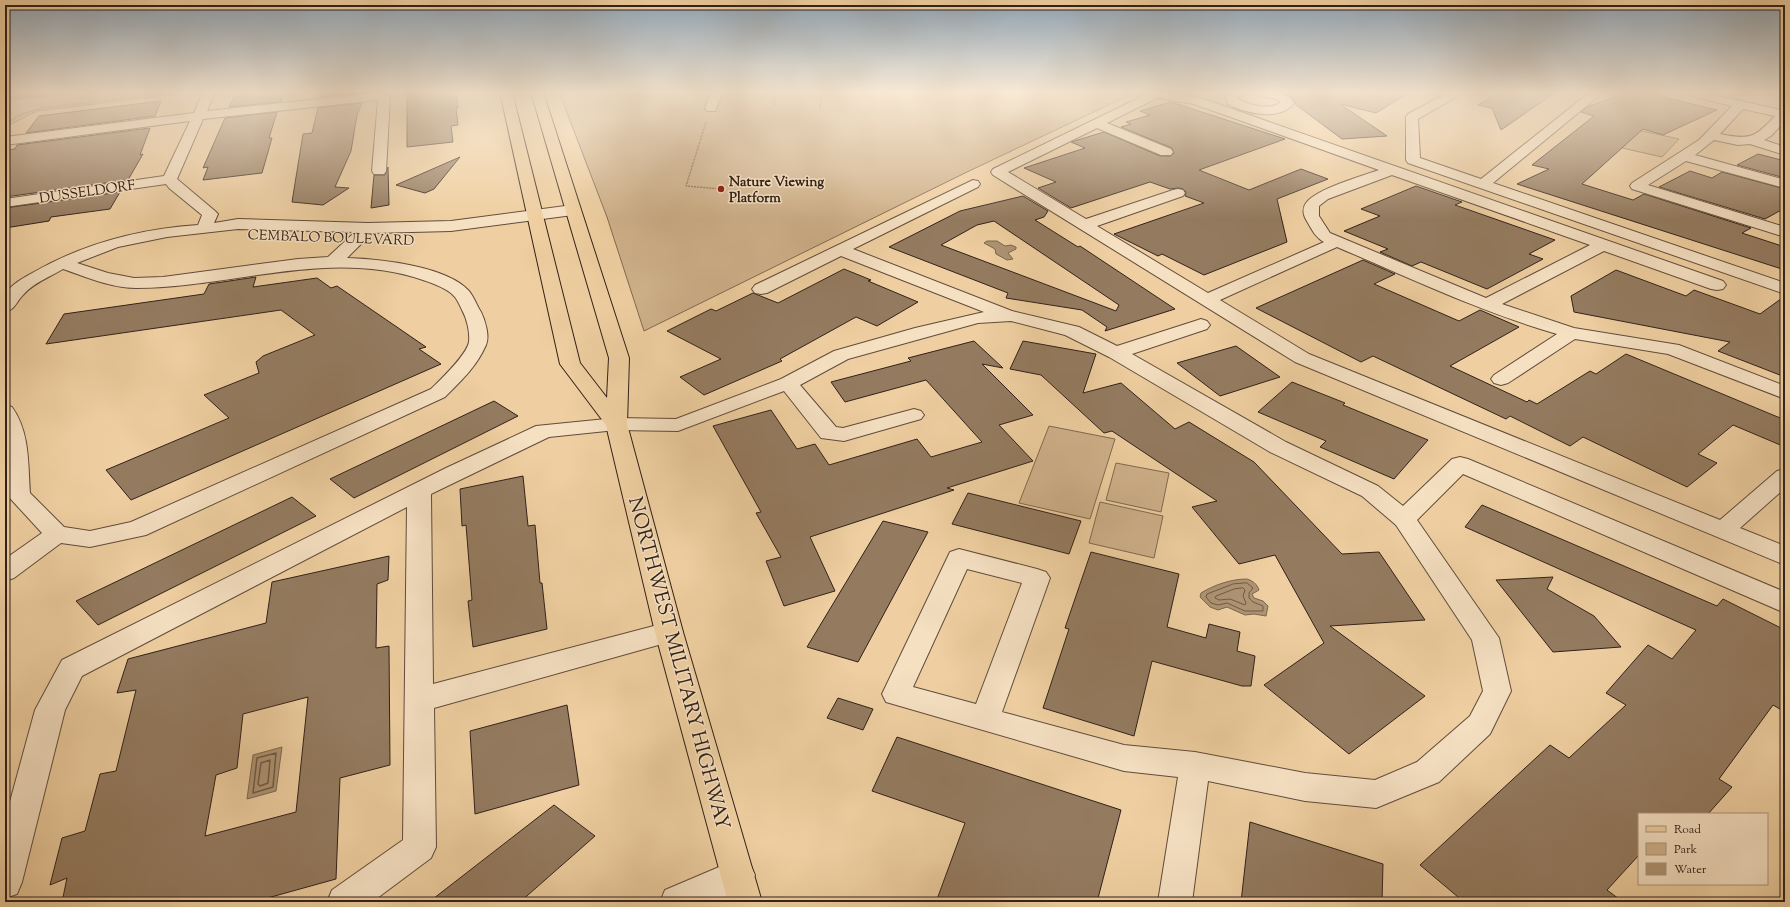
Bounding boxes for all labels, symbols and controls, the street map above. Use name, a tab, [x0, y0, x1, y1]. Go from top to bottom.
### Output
place label: Nature Viewing Platform	[729, 173, 824, 209]
street label: DUSSELDORF	[38, 176, 137, 210]
marker: Nature Viewing Platform	[716, 184, 726, 194]
street label: CEMBALO BOULEVARD	[247, 226, 415, 252]
street label: NORTHWEST MILITARY HIGHWAY	[619, 494, 736, 833]
legend	[1638, 813, 1768, 885]
text: Road	[1674, 821, 1701, 839]
text: Park	[1674, 841, 1697, 859]
text: Water	[1674, 861, 1707, 879]

